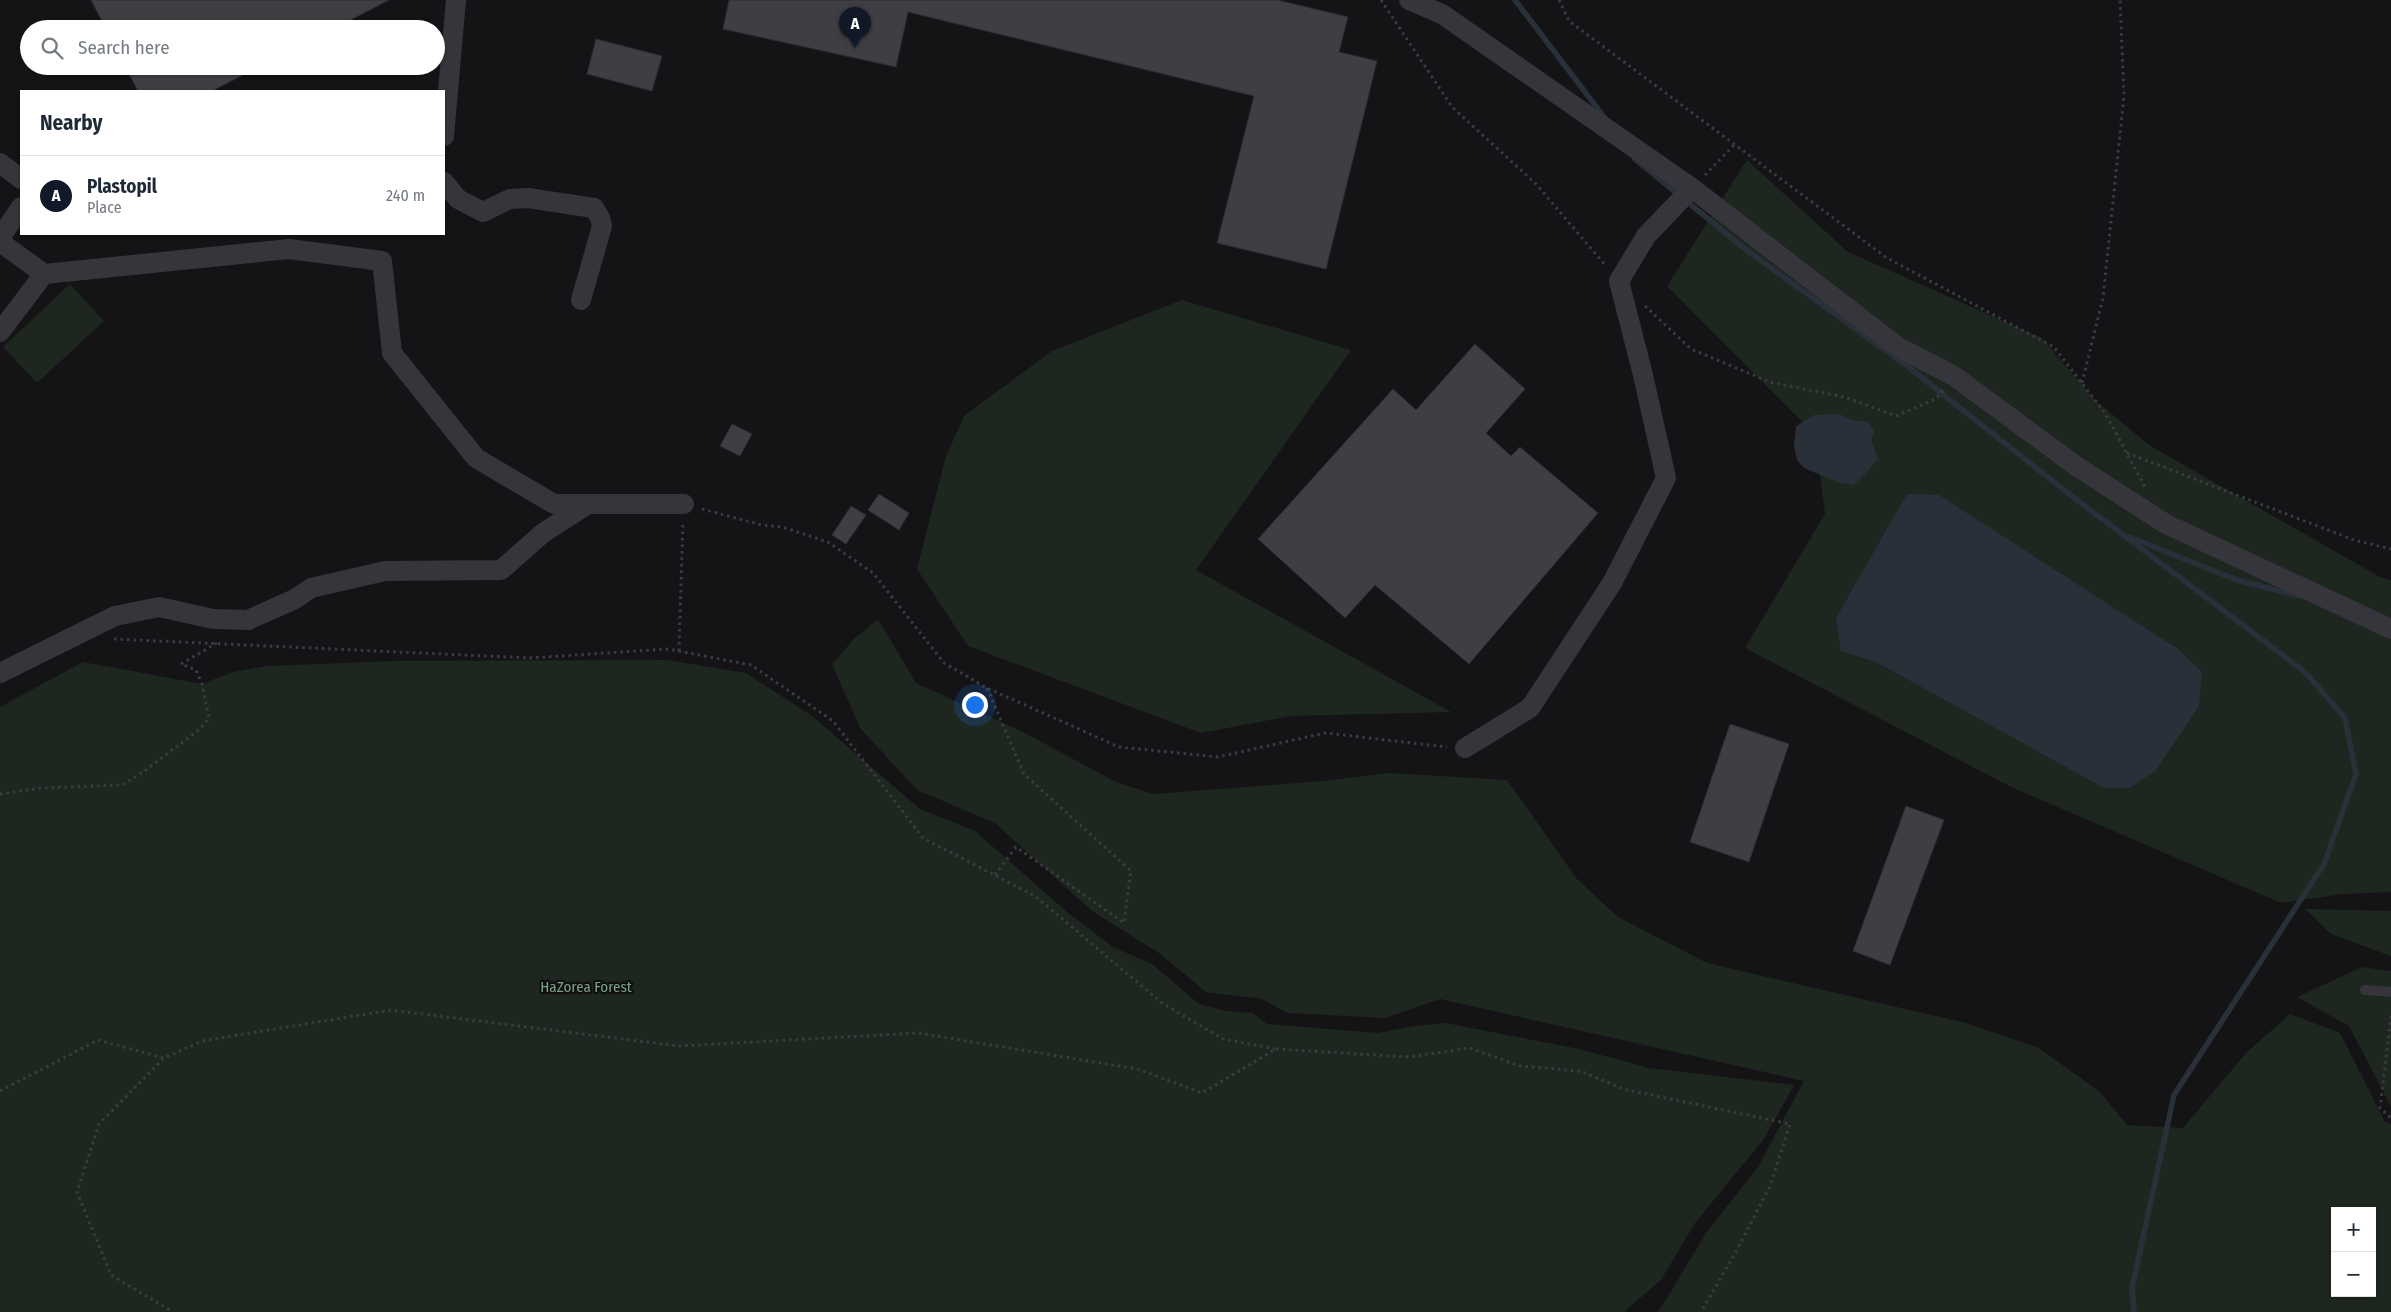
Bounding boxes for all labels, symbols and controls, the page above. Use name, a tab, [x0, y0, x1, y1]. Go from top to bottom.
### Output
pin: A	[839, 7, 871, 48]
search box	[20, 20, 445, 75]
icon: search	[38, 34, 66, 62]
text: Search here	[78, 36, 170, 59]
text: Nearby	[40, 110, 102, 136]
text: Plastopil	[87, 175, 157, 198]
text: A	[52, 186, 60, 205]
text: 240 m	[386, 186, 425, 205]
text: Place	[87, 198, 122, 217]
your location	[962, 692, 988, 718]
park label: HaZorea Forest	[540, 978, 632, 996]
map controls	[2331, 1207, 2376, 1297]
button: +	[2331, 1207, 2376, 1252]
button: −	[2331, 1252, 2376, 1297]

